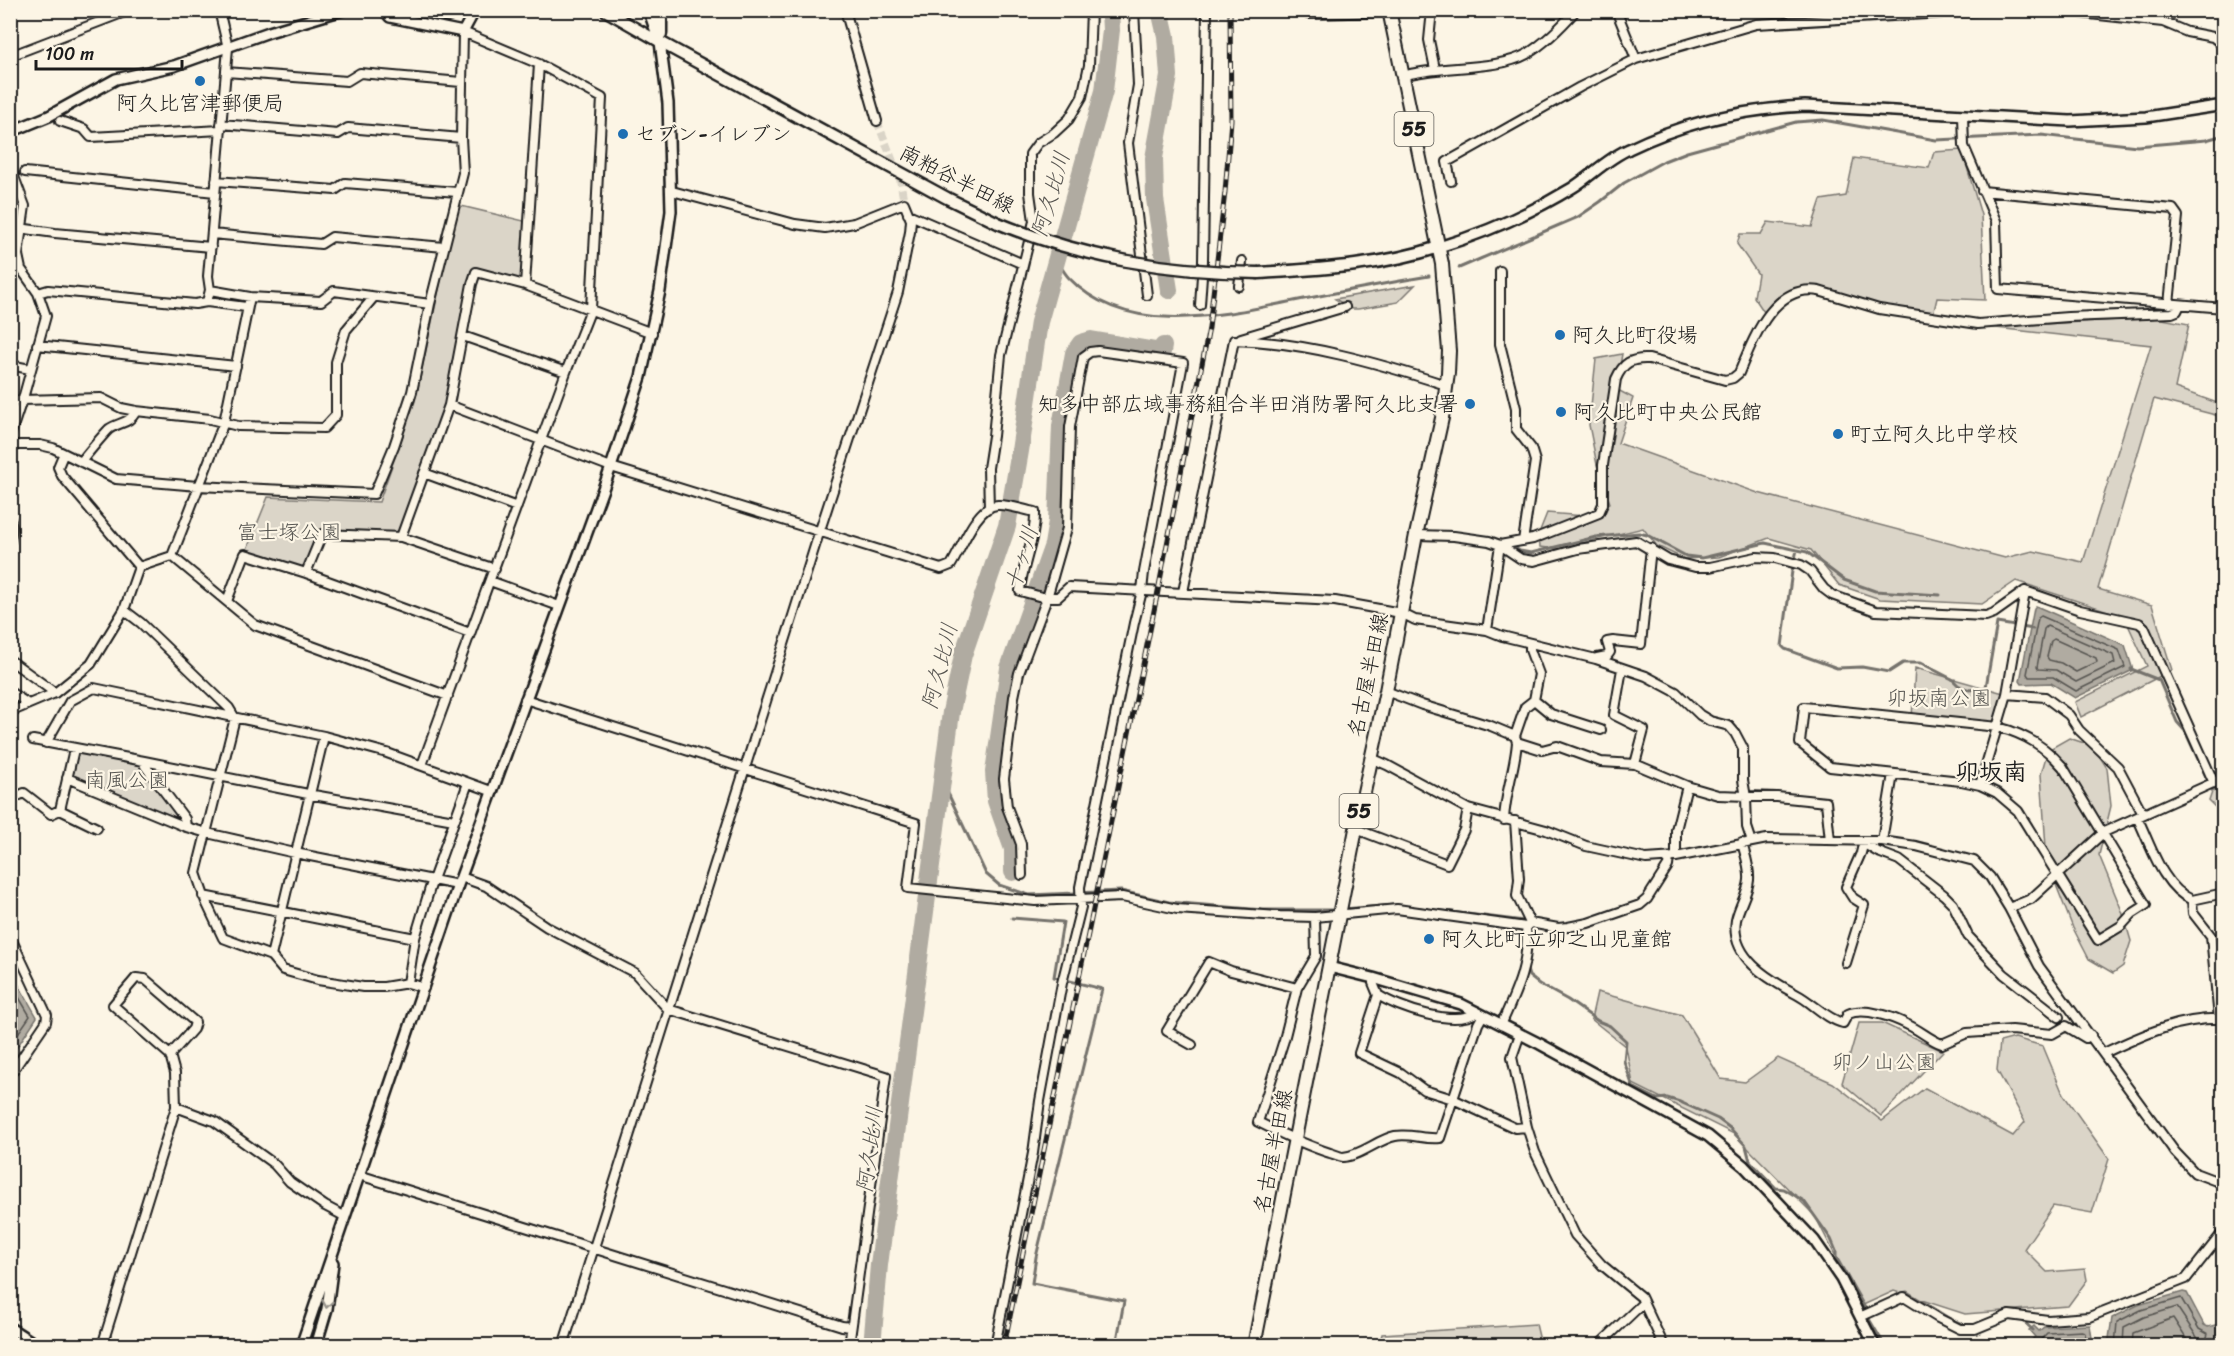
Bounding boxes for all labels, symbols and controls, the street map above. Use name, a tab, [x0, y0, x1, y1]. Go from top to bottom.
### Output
scale bar	[36, 33, 182, 71]
text: 100 m	[45, 38, 94, 70]
marker: 阿久比宮津郵便局	[193, 74, 207, 88]
place label: 阿久比宮津郵便局	[116, 84, 284, 122]
road number: 55	[1394, 112, 1434, 146]
place label: セブン-イレブン	[635, 115, 792, 153]
marker: セブン-イレブン	[616, 127, 630, 141]
street label: 南粕谷半田線	[892, 133, 1022, 225]
water label: 阿久比川	[1020, 146, 1081, 242]
place label: 阿久比町役場	[1572, 316, 1698, 354]
marker: 阿久比町役場	[1553, 328, 1567, 342]
place label: 知多中部広域事務組合半田消防署阿久比支署	[1038, 385, 1458, 423]
place label: 阿久比町中央公民館	[1573, 393, 1762, 431]
marker: 知多中部広域事務組合半田消防署阿久比支署	[1463, 397, 1477, 411]
marker: 阿久比町中央公民館	[1554, 405, 1568, 419]
place label: 町立阿久比中学校	[1850, 415, 2018, 453]
marker: 町立阿久比中学校	[1831, 427, 1845, 441]
park label: 富士塚公園	[237, 513, 342, 551]
water label: 十ヶ川	[993, 521, 1050, 595]
street label: 名古屋半田線	[1336, 609, 1400, 741]
water label: 阿久比川	[910, 619, 969, 714]
park label: 卯坂南公園	[1887, 679, 1992, 717]
district label: 卯坂南	[1955, 751, 2027, 793]
park label: 南風公園	[85, 761, 169, 799]
road number: 55	[1340, 794, 1378, 828]
place label: 阿久比町立卯之山児童館	[1441, 920, 1672, 958]
marker: 阿久比町立卯之山児童館	[1422, 932, 1436, 946]
park label: 卯ノ山公園	[1832, 1043, 1937, 1081]
street label: 名古屋半田線	[1242, 1086, 1304, 1216]
water label: 阿久比川	[845, 1103, 894, 1195]
one-way arrow	[322, 1299, 334, 1308]

